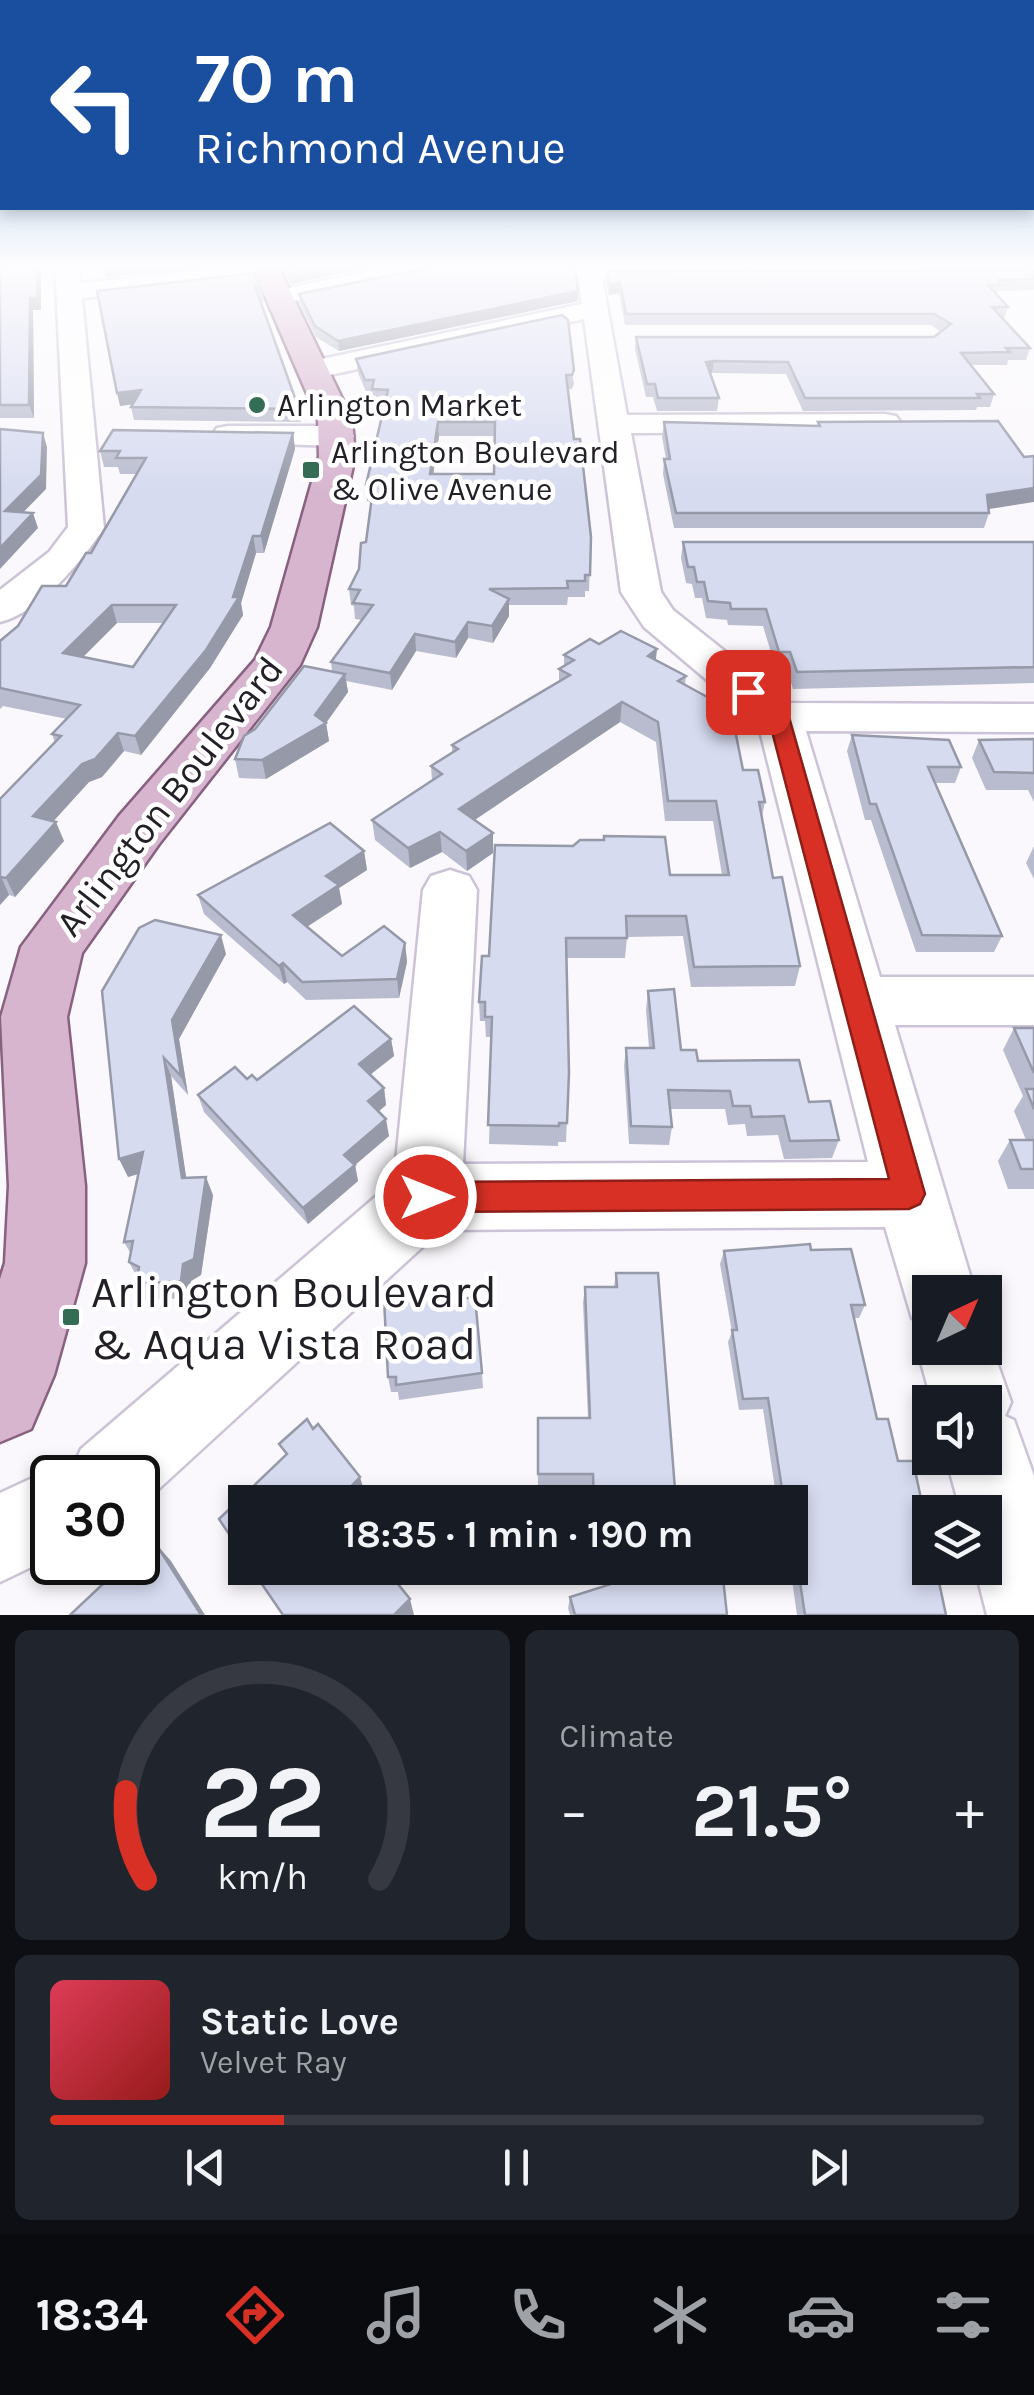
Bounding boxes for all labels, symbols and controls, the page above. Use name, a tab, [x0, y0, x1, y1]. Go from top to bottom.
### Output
text: 70 m	[195, 38, 358, 120]
icon: left	[30, 40, 160, 170]
text: Richmond Avenue	[195, 122, 566, 174]
place label: Arlington Market	[277, 387, 522, 424]
marker: Arlington Market	[246, 394, 268, 416]
place label: Arlington Boulevard & Olive Avenue	[331, 434, 620, 508]
marker: Arlington Boulevard & Olive Avenue	[300, 459, 322, 481]
street label: Arlington Boulevard	[46, 647, 293, 945]
pin	[706, 650, 791, 735]
icon: arrive	[721, 665, 776, 720]
position arrow	[374, 1145, 478, 1249]
place label: Arlington Boulevard & Aqua Vista Road	[91, 1266, 497, 1371]
north arrow	[912, 1275, 1002, 1365]
map controls	[912, 1275, 1002, 1585]
marker: Arlington Boulevard & Aqua Vista Road	[60, 1306, 82, 1328]
button: sound	[912, 1385, 1002, 1475]
speed limit sign: 30	[30, 1455, 160, 1585]
button: layers	[912, 1495, 1002, 1585]
text: 18:35 · 1 min · 190 m	[343, 1512, 693, 1557]
text: Climate	[560, 1718, 674, 1755]
text: 22	[199, 1742, 325, 1863]
text: 21.5°	[691, 1767, 852, 1855]
text: −	[560, 1779, 588, 1843]
text: +	[955, 1779, 984, 1843]
text: km/h	[217, 1856, 308, 1898]
text: Static Love	[200, 1999, 399, 2044]
text: Velvet Ray	[200, 2044, 347, 2081]
icon: previous	[178, 2140, 233, 2195]
icon: pause	[489, 2140, 544, 2195]
icon: next	[801, 2140, 856, 2195]
icon: directions	[220, 2280, 290, 2350]
icon: music	[361, 2280, 431, 2350]
icon: phone	[503, 2280, 573, 2350]
icon: climate	[645, 2280, 715, 2350]
icon: car	[786, 2280, 856, 2350]
icon: filters	[928, 2280, 998, 2350]
text: 18:34	[36, 2289, 148, 2341]

